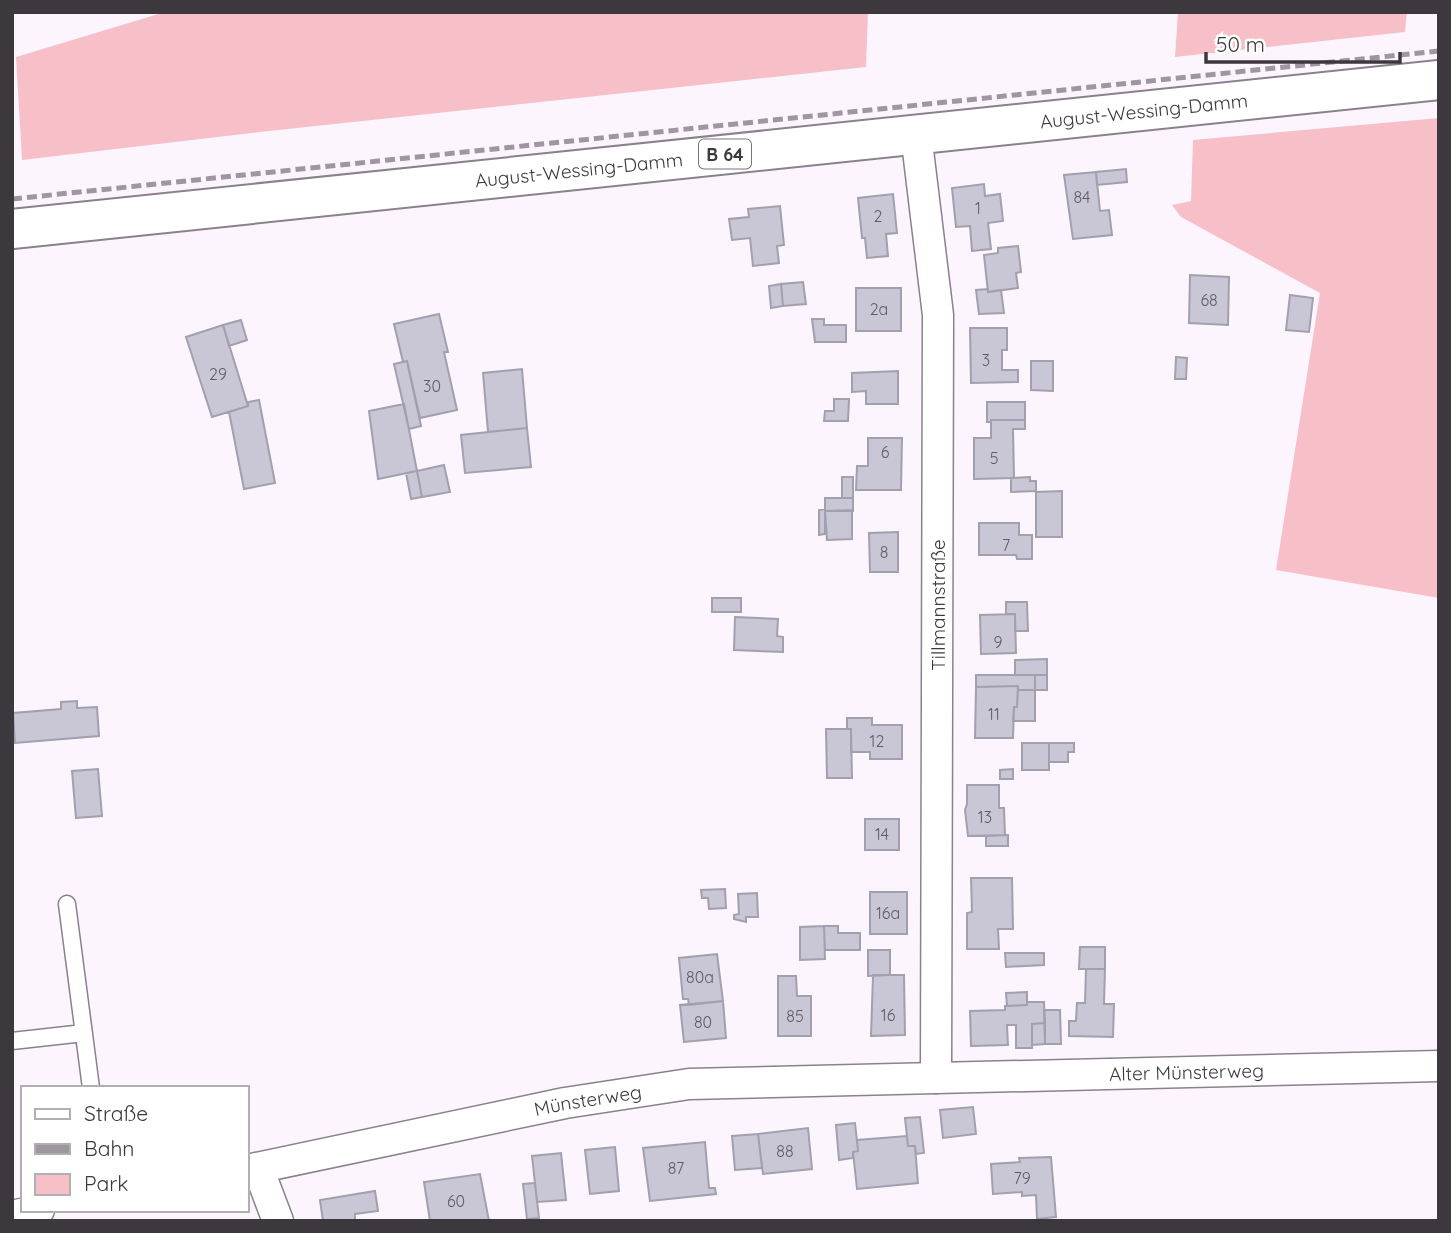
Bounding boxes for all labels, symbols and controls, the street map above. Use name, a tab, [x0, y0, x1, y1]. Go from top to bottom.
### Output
scale bar	[1206, 21, 1400, 65]
text: 50 m	[1216, 31, 1265, 57]
street label: August-Wessing-Damm	[1039, 88, 1249, 134]
road number: B 64	[699, 140, 751, 168]
street label: August-Wessing-Damm	[474, 147, 684, 193]
house number: 84	[1073, 187, 1091, 207]
house number: 1	[975, 198, 981, 218]
house number: 2	[874, 206, 883, 226]
house number: 68	[1200, 290, 1218, 310]
house number: 2a	[870, 299, 888, 319]
house number: 3	[982, 350, 990, 370]
house number: 29	[209, 364, 227, 384]
house number: 30	[423, 376, 441, 396]
house number: 6	[881, 442, 890, 462]
house number: 5	[990, 448, 998, 468]
house number: 7	[1002, 535, 1010, 555]
street label: Tillmannstraße	[926, 539, 950, 671]
house number: 8	[880, 542, 888, 562]
house number: 9	[994, 632, 1003, 652]
house number: 11	[988, 704, 1000, 724]
house number: 12	[870, 731, 885, 751]
house number: 13	[978, 807, 992, 827]
house number: 14	[875, 824, 889, 844]
house number: 16a	[876, 903, 900, 923]
house number: 80a	[686, 967, 714, 987]
house number: 16	[881, 1005, 896, 1025]
house number: 85	[786, 1006, 804, 1026]
house number: 80	[694, 1012, 712, 1032]
street label: Alter Münsterweg	[1109, 1058, 1264, 1086]
street label: Münsterweg	[532, 1079, 643, 1121]
legend	[21, 1086, 248, 1212]
text: Straße	[84, 1100, 148, 1126]
text: Bahn	[84, 1135, 134, 1161]
house number: 88	[776, 1141, 794, 1161]
house number: 87	[668, 1158, 684, 1178]
house number: 79	[1013, 1168, 1031, 1188]
text: Park	[84, 1170, 128, 1196]
house number: 60	[447, 1191, 465, 1211]

